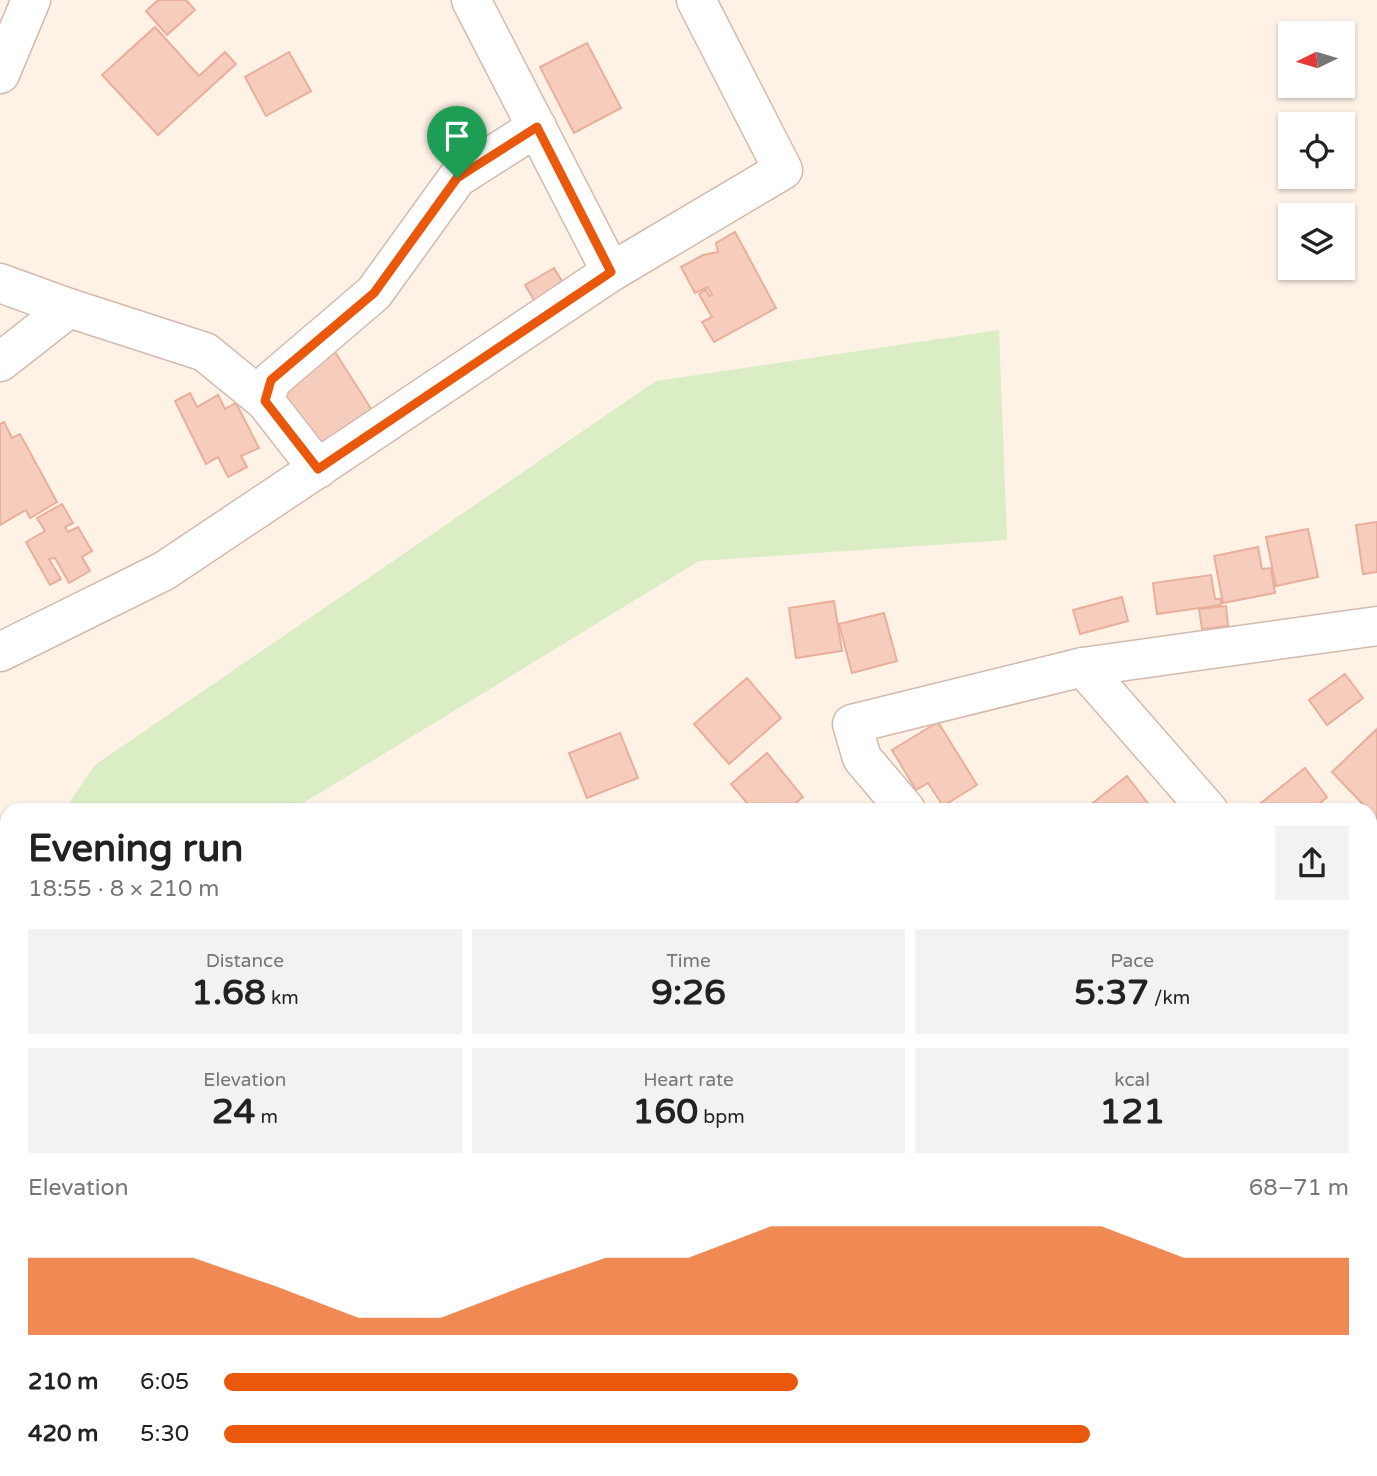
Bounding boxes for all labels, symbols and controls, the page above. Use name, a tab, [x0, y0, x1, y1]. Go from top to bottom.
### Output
north arrow	[1278, 21, 1354, 98]
map controls	[1278, 21, 1355, 280]
pin	[427, 106, 487, 178]
button: locate	[1278, 112, 1355, 189]
icon: arrive	[438, 117, 476, 155]
button: layers	[1278, 203, 1355, 280]
text: Evening run	[28, 826, 243, 872]
button: share	[1275, 826, 1349, 900]
text: 18:55 · 8 × 210 m	[28, 875, 219, 903]
text: Distance	[206, 950, 284, 972]
text: Time	[666, 950, 711, 972]
text: Pace	[1110, 950, 1154, 972]
text: 1.68	[191, 972, 266, 1014]
text: 9:26	[651, 972, 726, 1014]
text: 5:37	[1074, 972, 1149, 1014]
text: km	[266, 987, 299, 1009]
text: /km	[1149, 987, 1190, 1009]
text: Elevation	[203, 1069, 286, 1091]
text: Heart rate	[643, 1069, 734, 1091]
text: kcal	[1114, 1069, 1150, 1091]
text: 24	[212, 1091, 256, 1133]
text: 160	[632, 1091, 698, 1133]
text: 121	[1099, 1091, 1165, 1133]
text: m	[256, 1106, 278, 1128]
text: bpm	[698, 1106, 745, 1128]
text: Elevation	[28, 1174, 129, 1202]
text: 68–71 m	[1249, 1174, 1349, 1202]
text: 210 m	[28, 1368, 98, 1396]
text: 6:05	[140, 1368, 189, 1396]
text: 420 m	[28, 1420, 98, 1448]
text: 5:30	[140, 1420, 189, 1448]

